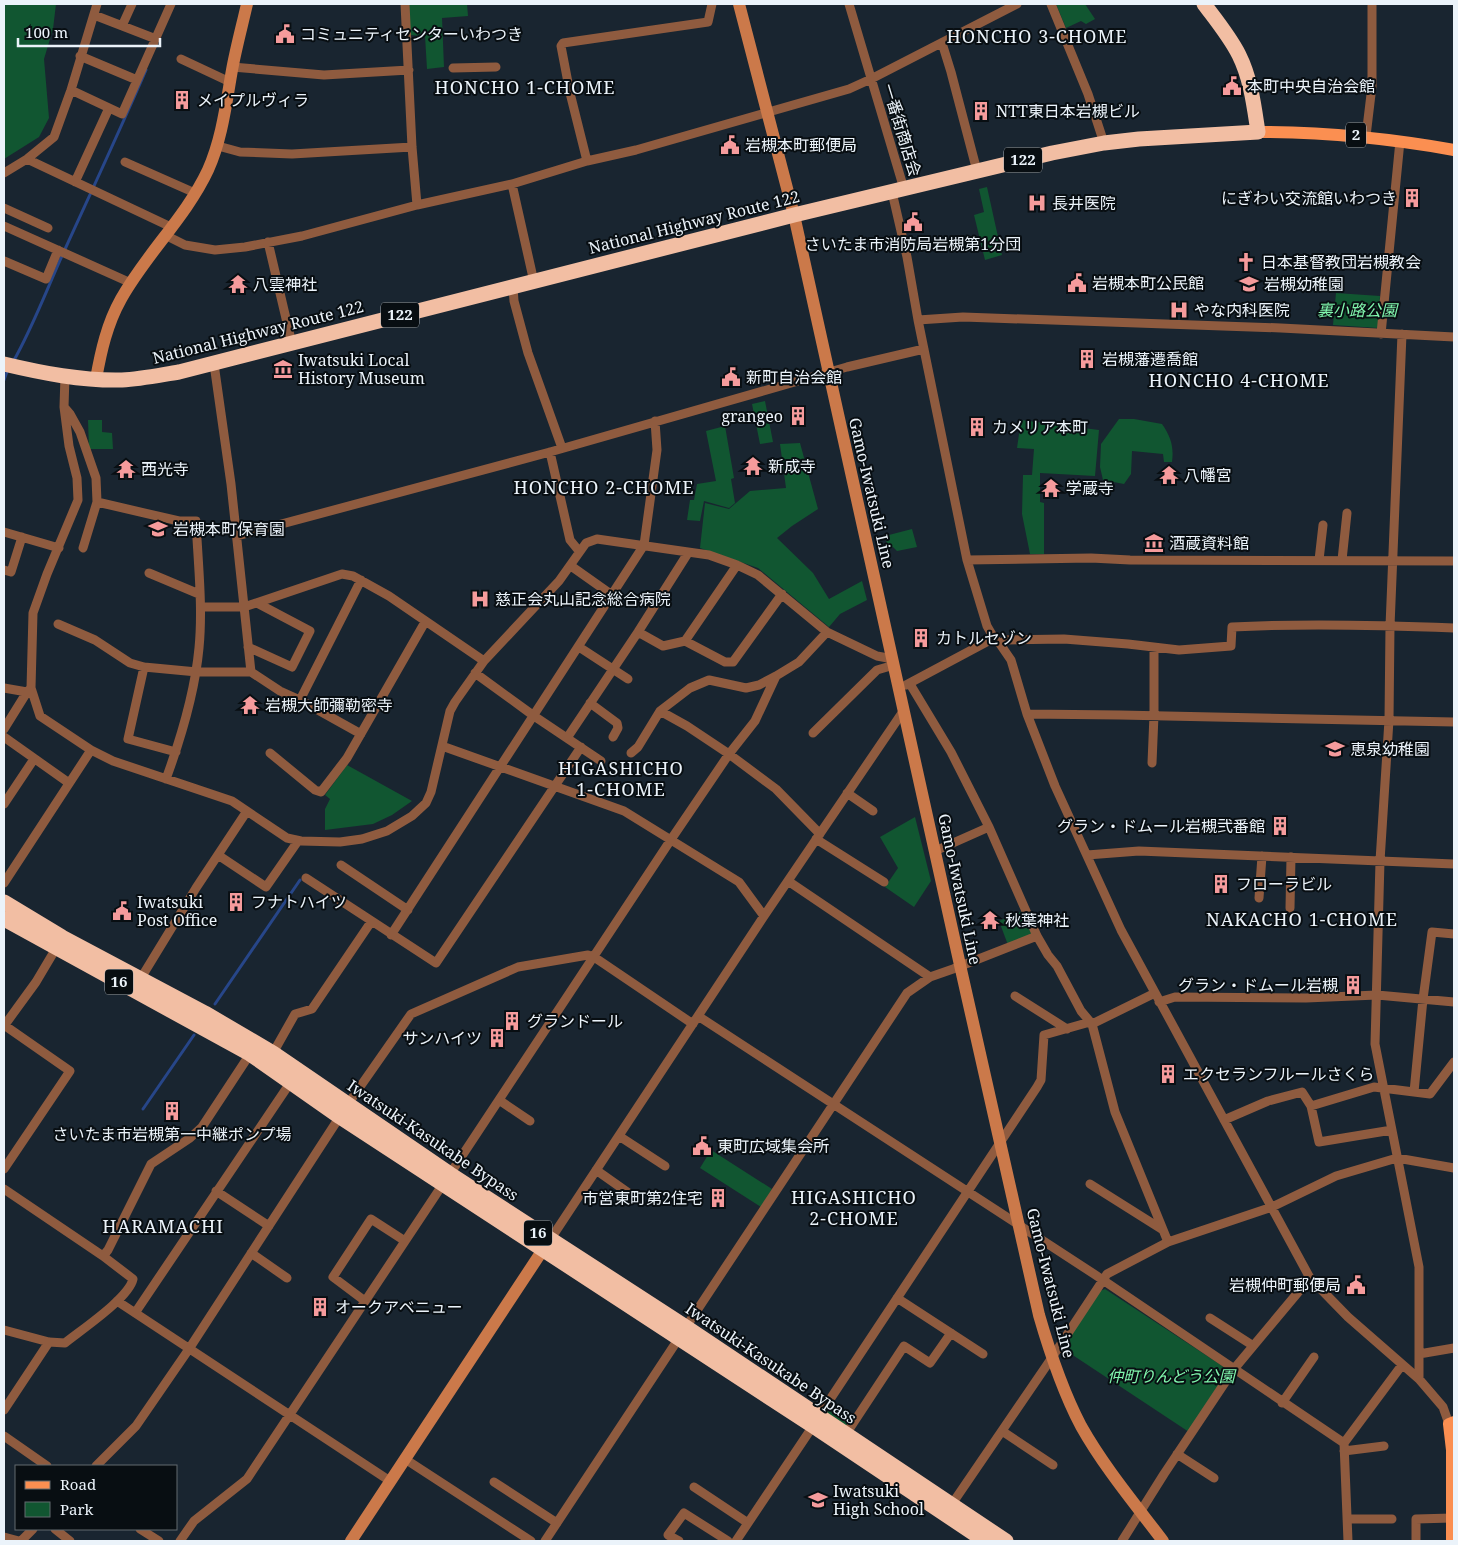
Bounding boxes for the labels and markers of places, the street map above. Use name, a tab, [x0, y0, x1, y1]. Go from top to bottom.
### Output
public building icon: コミュニティセンターいわつき	[274, 23, 296, 45]
place label: コミュニティセンターいわつき	[300, 23, 523, 45]
public building icon: 本町中央自治会館	[1221, 75, 1243, 97]
place label: 本町中央自治会館	[1247, 75, 1375, 97]
building icon: メイプルヴィラ	[171, 89, 193, 111]
place label: メイプルヴィラ	[197, 89, 309, 111]
building icon: NTT東日本岩槻ビル	[970, 100, 992, 122]
place label: NTT東日本岩槻ビル	[996, 100, 1140, 122]
public building icon: 岩槻本町郵便局	[719, 134, 741, 156]
place label: 岩槻本町郵便局	[745, 134, 857, 156]
place label: にぎわい交流館いわつき	[1221, 187, 1397, 209]
building icon: にぎわい交流館いわつき	[1401, 187, 1423, 209]
hospital icon: 長井医院	[1026, 192, 1048, 214]
place label: 長井医院	[1052, 192, 1116, 214]
public building icon: さいたま市消防局岩槻第1分団	[902, 211, 924, 233]
place label: さいたま市消防局岩槻第1分団	[805, 233, 1021, 255]
church icon: 日本基督教団岩槻教会	[1235, 251, 1257, 273]
place label: 日本基督教団岩槻教会	[1261, 251, 1421, 273]
public building icon: 岩槻本町公民館	[1066, 272, 1088, 294]
place label: 岩槻本町公民館	[1092, 272, 1204, 294]
temple icon: 八雲神社	[227, 273, 249, 295]
place label: 八雲神社	[253, 273, 317, 295]
school or university icon: 岩槻幼稚園	[1238, 273, 1260, 295]
place label: 岩槻幼稚園	[1264, 273, 1344, 295]
hospital icon: やな内科医院	[1168, 299, 1190, 321]
place label: やな内科医院	[1194, 299, 1290, 321]
building icon: 岩槻藩遷喬館	[1076, 348, 1098, 370]
place label: 岩槻藩遷喬館	[1102, 348, 1198, 370]
place label: Iwatsuki Local History Museum	[298, 349, 425, 389]
museum icon: Iwatsuki Local History Museum	[272, 358, 294, 380]
public building icon: 新町自治会館	[720, 366, 742, 388]
place label: 新町自治会館	[746, 366, 842, 388]
place label: grangeo	[721, 405, 783, 427]
building icon: grangeo	[787, 405, 809, 427]
building icon: カメリア本町	[966, 416, 988, 438]
place label: カメリア本町	[992, 416, 1088, 438]
temple icon: 新成寺	[742, 455, 764, 477]
place label: 新成寺	[768, 455, 816, 477]
temple icon: 西光寺	[115, 458, 137, 480]
place label: 西光寺	[141, 458, 189, 480]
temple icon: 八幡宮	[1158, 464, 1180, 486]
place label: 八幡宮	[1184, 464, 1232, 486]
temple icon: 学蔵寺	[1040, 477, 1062, 499]
place label: 学蔵寺	[1066, 477, 1114, 499]
school or university icon: 岩槻本町保育園	[147, 518, 169, 540]
place label: 岩槻本町保育園	[173, 518, 285, 540]
museum icon: 酒蔵資料館	[1143, 532, 1165, 554]
place label: 酒蔵資料館	[1169, 532, 1249, 554]
hospital icon: 慈正会丸山記念総合病院	[469, 588, 491, 610]
place label: 慈正会丸山記念総合病院	[495, 588, 671, 610]
building icon: カトルセゾン	[910, 627, 932, 649]
place label: カトルセゾン	[936, 627, 1032, 649]
temple icon: 岩槻大師彌勒密寺	[239, 694, 261, 716]
place label: 岩槻大師彌勒密寺	[265, 694, 393, 716]
school or university icon: 恵泉幼稚園	[1324, 738, 1346, 760]
place label: 恵泉幼稚園	[1350, 738, 1430, 760]
place label: グラン・ドムール岩槻弐番館	[1057, 815, 1265, 837]
building icon: グラン・ドムール岩槻弐番館	[1269, 815, 1291, 837]
building icon: フローラビル	[1210, 873, 1232, 895]
place label: フローラビル	[1236, 873, 1332, 895]
place label: Iwatsuki Post Office	[137, 891, 217, 931]
building icon: フナトハイツ	[225, 891, 247, 913]
place label: フナトハイツ	[251, 891, 347, 913]
public building icon: Iwatsuki Post Office	[111, 900, 133, 922]
temple icon: 秋葉神社	[979, 909, 1001, 931]
place label: 秋葉神社	[1005, 909, 1069, 931]
place label: グラン・ドムール岩槻	[1178, 974, 1338, 996]
building icon: グラン・ドムール岩槻	[1342, 974, 1364, 996]
building icon: グランドール	[501, 1010, 523, 1032]
place label: グランドール	[527, 1010, 623, 1032]
place label: サンハイツ	[402, 1027, 482, 1049]
building icon: サンハイツ	[486, 1027, 508, 1049]
building icon: エクセランフルールさくら	[1157, 1063, 1179, 1085]
place label: エクセランフルールさくら	[1183, 1063, 1375, 1085]
building icon: さいたま市岩槻第一中継ポンプ場	[161, 1100, 183, 1122]
place label: さいたま市岩槻第一中継ポンプ場	[52, 1123, 292, 1145]
public building icon: 東町広域集会所	[691, 1135, 713, 1157]
place label: 東町広域集会所	[717, 1135, 829, 1157]
place label: 市営東町第2住宅	[582, 1187, 703, 1209]
building icon: 市営東町第2住宅	[707, 1187, 729, 1209]
place label: 岩槻仲町郵便局	[1229, 1274, 1341, 1296]
public building icon: 岩槻仲町郵便局	[1345, 1274, 1367, 1296]
building icon: オークアベニュー	[309, 1296, 331, 1318]
place label: オークアベニュー	[335, 1296, 463, 1318]
place label: Iwatsuki High School	[833, 1480, 924, 1520]
school or university icon: Iwatsuki High School	[807, 1489, 829, 1511]

